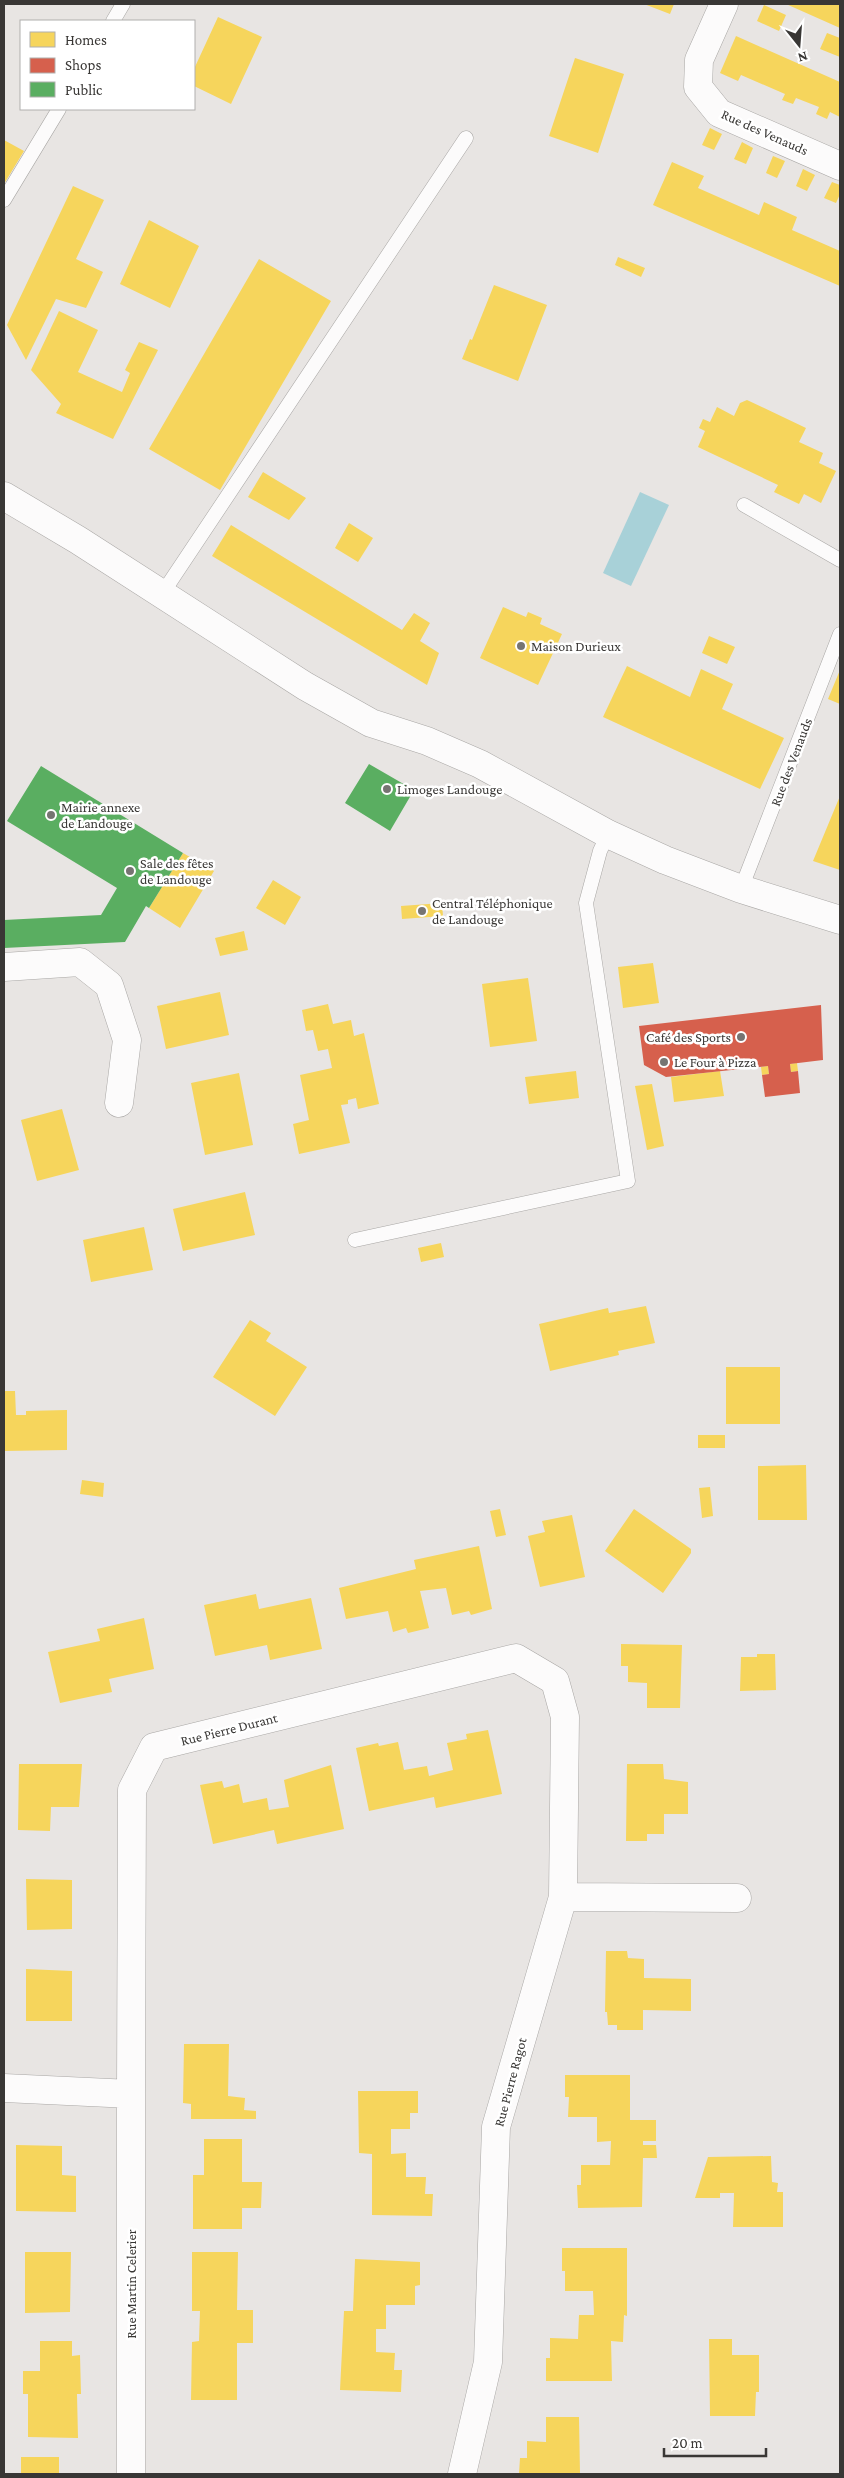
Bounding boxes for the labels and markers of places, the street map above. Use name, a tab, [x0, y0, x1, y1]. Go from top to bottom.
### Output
place label: Maison Durieux	[531, 638, 621, 654]
marker: Maison Durieux	[515, 640, 527, 652]
place label: Limoges Landouge	[397, 781, 502, 797]
marker: Limoges Landouge	[381, 783, 393, 795]
place label: Mairie annexe de Landouge	[61, 799, 140, 831]
marker: Mairie annexe de Landouge	[45, 809, 57, 821]
place label: Sale des fêtes de Landouge	[140, 855, 214, 887]
marker: Sale des fêtes de Landouge	[124, 865, 136, 877]
place label: Central Téléphonique de Landouge	[432, 895, 553, 927]
marker: Central Téléphonique de Landouge	[416, 905, 428, 917]
place label: Café des Sports	[646, 1029, 731, 1045]
marker: Café des Sports	[735, 1031, 747, 1043]
place label: Le Four à Pizza	[674, 1054, 757, 1070]
marker: Le Four à Pizza	[658, 1056, 670, 1068]

